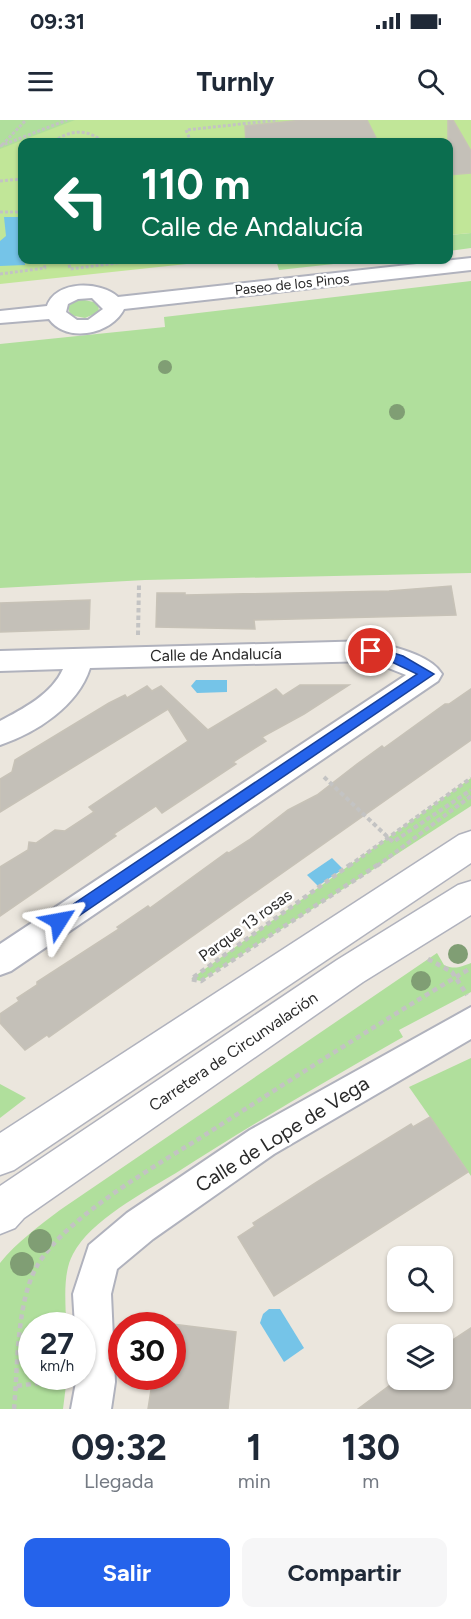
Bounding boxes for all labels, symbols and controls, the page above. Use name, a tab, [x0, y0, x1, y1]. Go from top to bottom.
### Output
text: 09:31	[30, 8, 85, 35]
icon: menu	[24, 65, 57, 98]
text: Turnly	[197, 65, 274, 98]
icon: search	[414, 65, 447, 98]
text: 110 m	[141, 159, 250, 210]
icon: left	[42, 162, 120, 240]
text: Calle de Andalucía	[141, 210, 363, 243]
street label: Paseo de los Pinos	[234, 270, 350, 299]
pin	[345, 625, 396, 676]
icon: arrive	[354, 634, 387, 667]
street label: Calle de Andalucía	[150, 644, 282, 665]
street label: Parque 13 rosas	[195, 885, 296, 966]
position arrow	[27, 889, 91, 953]
street label: Carretera de Circunvalación	[145, 988, 321, 1115]
street label: Calle de Lope de Vega	[191, 1071, 373, 1197]
map controls	[387, 1246, 453, 1390]
button: search	[387, 1246, 453, 1312]
speed limit sign: 30	[108, 1312, 186, 1390]
button: layers	[387, 1324, 453, 1390]
text: 27	[40, 1325, 74, 1362]
text: km/h	[40, 1357, 74, 1375]
text: 09:32	[71, 1426, 167, 1469]
text: 1	[247, 1426, 262, 1469]
text: 130	[342, 1426, 400, 1469]
text: Llegada	[84, 1469, 154, 1493]
text: min	[238, 1469, 271, 1493]
text: m	[362, 1469, 379, 1493]
button: Salir	[24, 1538, 230, 1607]
button: Compartir	[242, 1538, 447, 1607]

